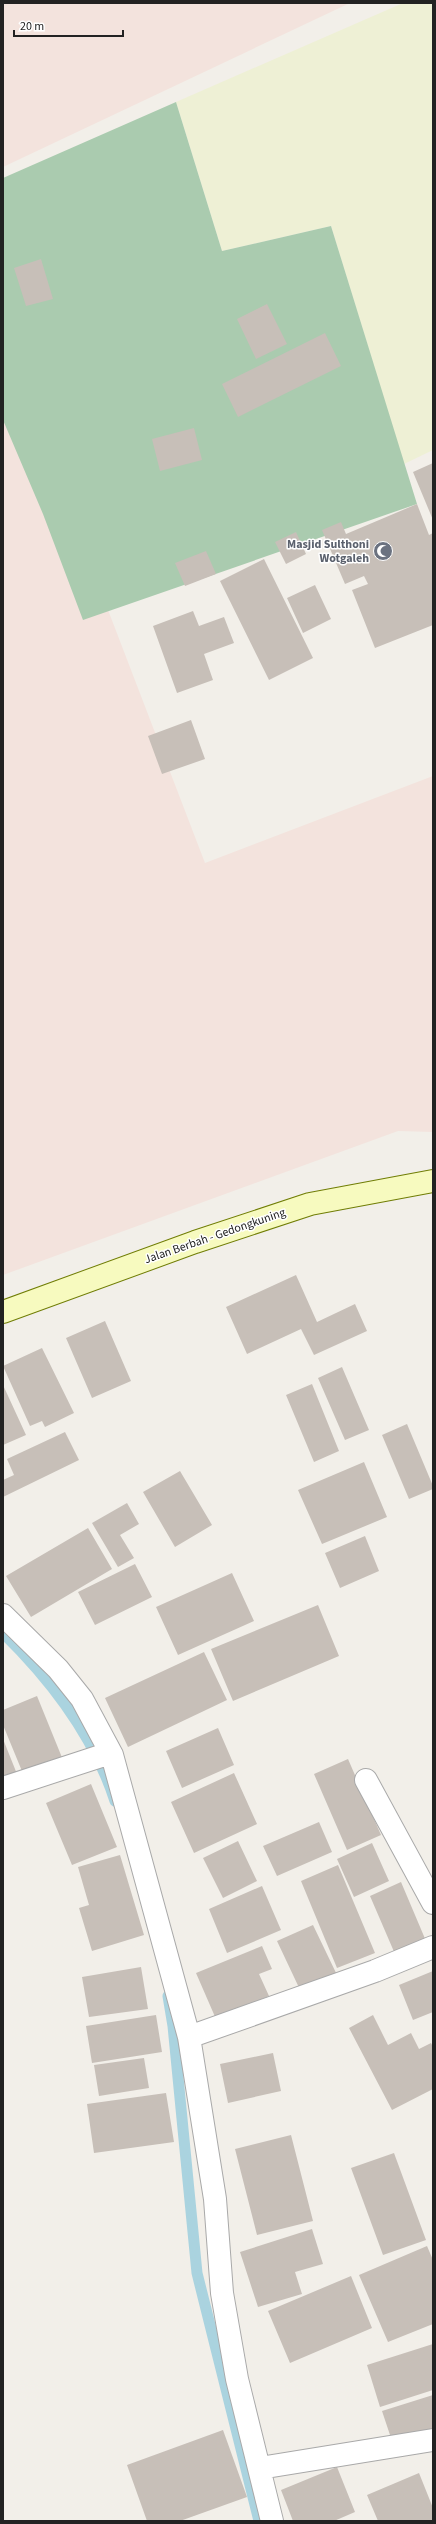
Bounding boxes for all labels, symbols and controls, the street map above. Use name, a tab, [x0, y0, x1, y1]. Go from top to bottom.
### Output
scale bar	[14, 12, 123, 38]
text: 20 m	[20, 18, 44, 35]
place label: Masjid Sulthoni Wotgaleh	[287, 536, 369, 567]
mosque icon: Masjid Sulthoni Wotgaleh	[372, 540, 394, 562]
street label: Jalan Berbah - Gedongkuning	[142, 1204, 288, 1268]

